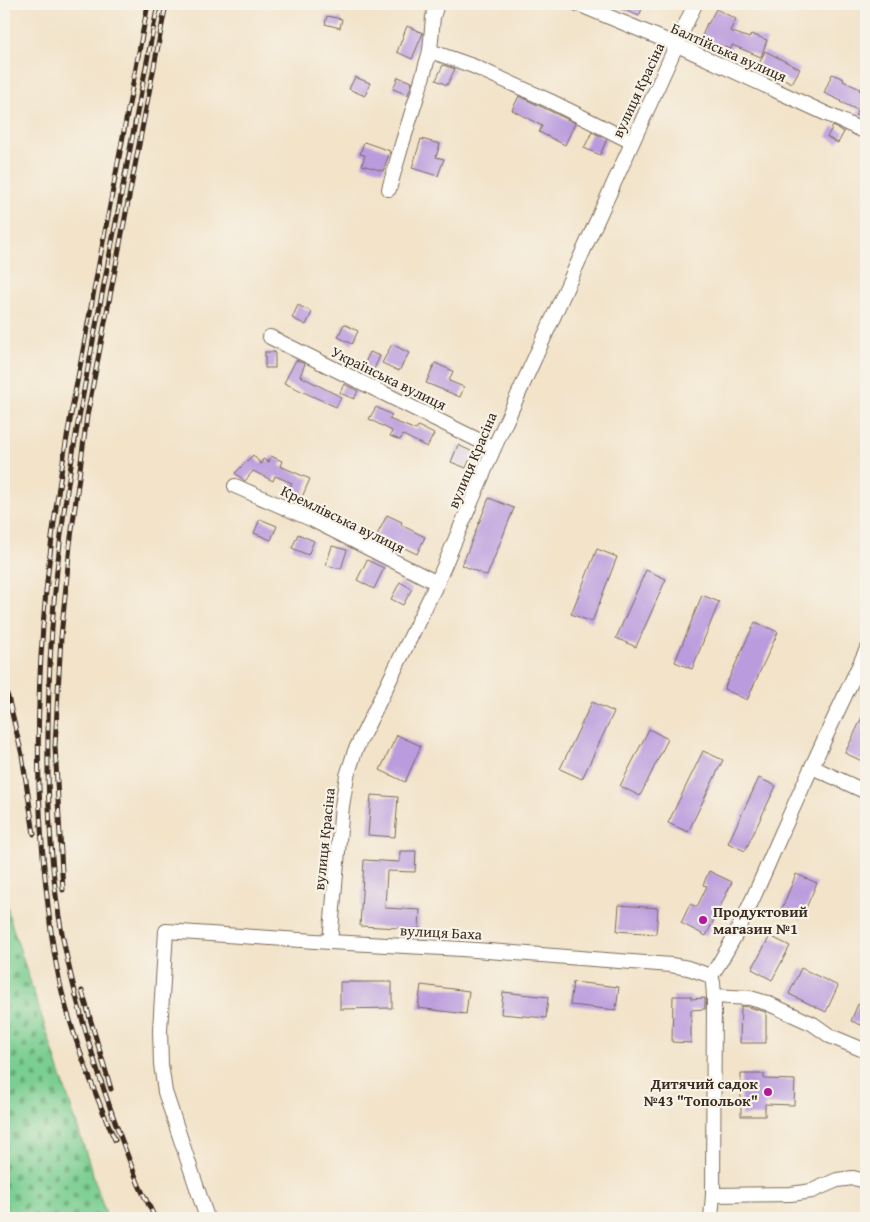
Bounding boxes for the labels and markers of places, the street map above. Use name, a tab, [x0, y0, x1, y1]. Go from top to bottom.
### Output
place label: Продуктовий магазин №1	[713, 901, 809, 939]
marker: Продуктовий магазин №1	[697, 914, 709, 926]
place label: Дитячий садок №43 "Топольок"	[643, 1073, 758, 1111]
marker: Дитячий садок №43 "Топольок"	[762, 1086, 774, 1098]

